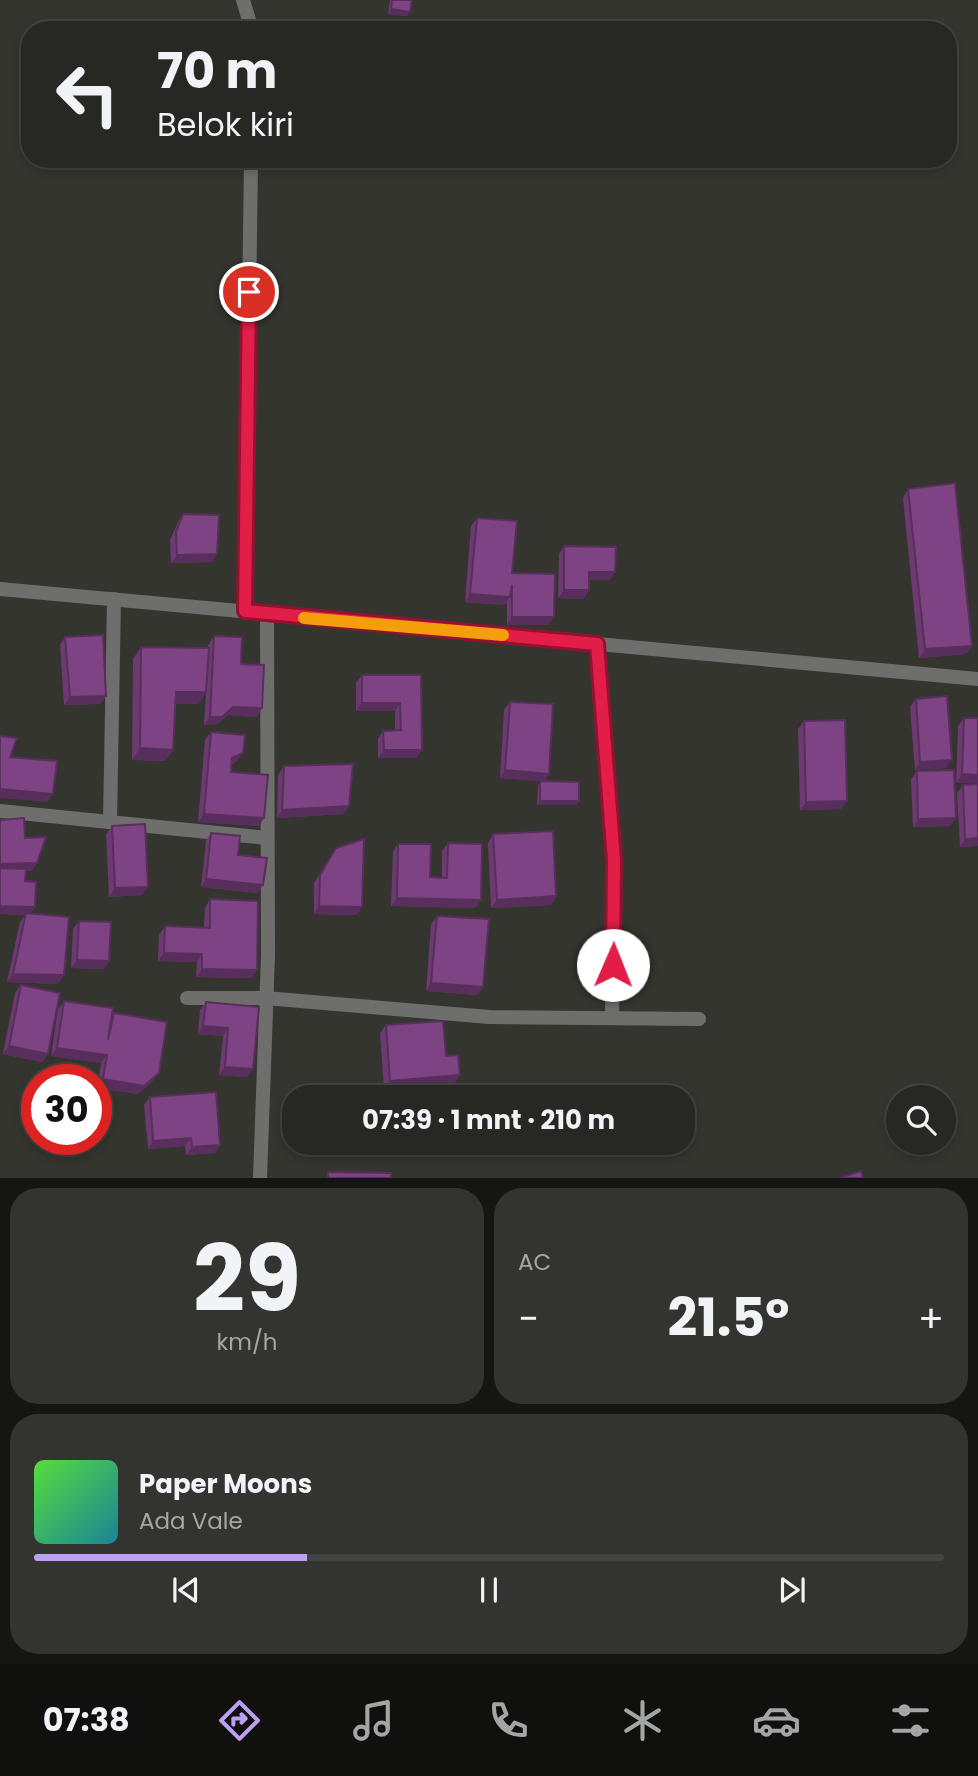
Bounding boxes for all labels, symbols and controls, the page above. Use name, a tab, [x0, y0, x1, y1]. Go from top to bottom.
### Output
text: 70 m	[157, 37, 277, 105]
icon: left	[42, 49, 133, 140]
text: Belok kiri	[157, 102, 294, 147]
pin	[219, 262, 279, 322]
icon: arrive	[230, 273, 268, 311]
position arrow	[576, 928, 650, 1002]
speed limit sign: 30	[21, 1064, 112, 1155]
map controls	[886, 1085, 956, 1155]
button: search	[886, 1085, 956, 1155]
text: 07:39 · 1 mnt · 210 m	[362, 1102, 615, 1138]
text: 29	[193, 1215, 301, 1343]
text: AC	[518, 1246, 551, 1278]
text: 21.5°	[668, 1281, 789, 1354]
text: −	[518, 1292, 539, 1345]
text: +	[918, 1292, 944, 1345]
text: km/h	[216, 1326, 278, 1358]
text: Paper Moons	[139, 1466, 312, 1502]
text: Ada Vale	[139, 1505, 243, 1537]
icon: previous	[167, 1571, 205, 1609]
icon: pause	[470, 1571, 508, 1609]
icon: next	[773, 1571, 811, 1609]
icon: directions	[215, 1696, 264, 1745]
icon: music	[349, 1696, 398, 1745]
icon: phone	[484, 1696, 533, 1745]
icon: climate	[618, 1696, 667, 1745]
icon: car	[752, 1696, 801, 1745]
icon: filters	[886, 1696, 935, 1745]
text: 07:38	[43, 1697, 130, 1742]

